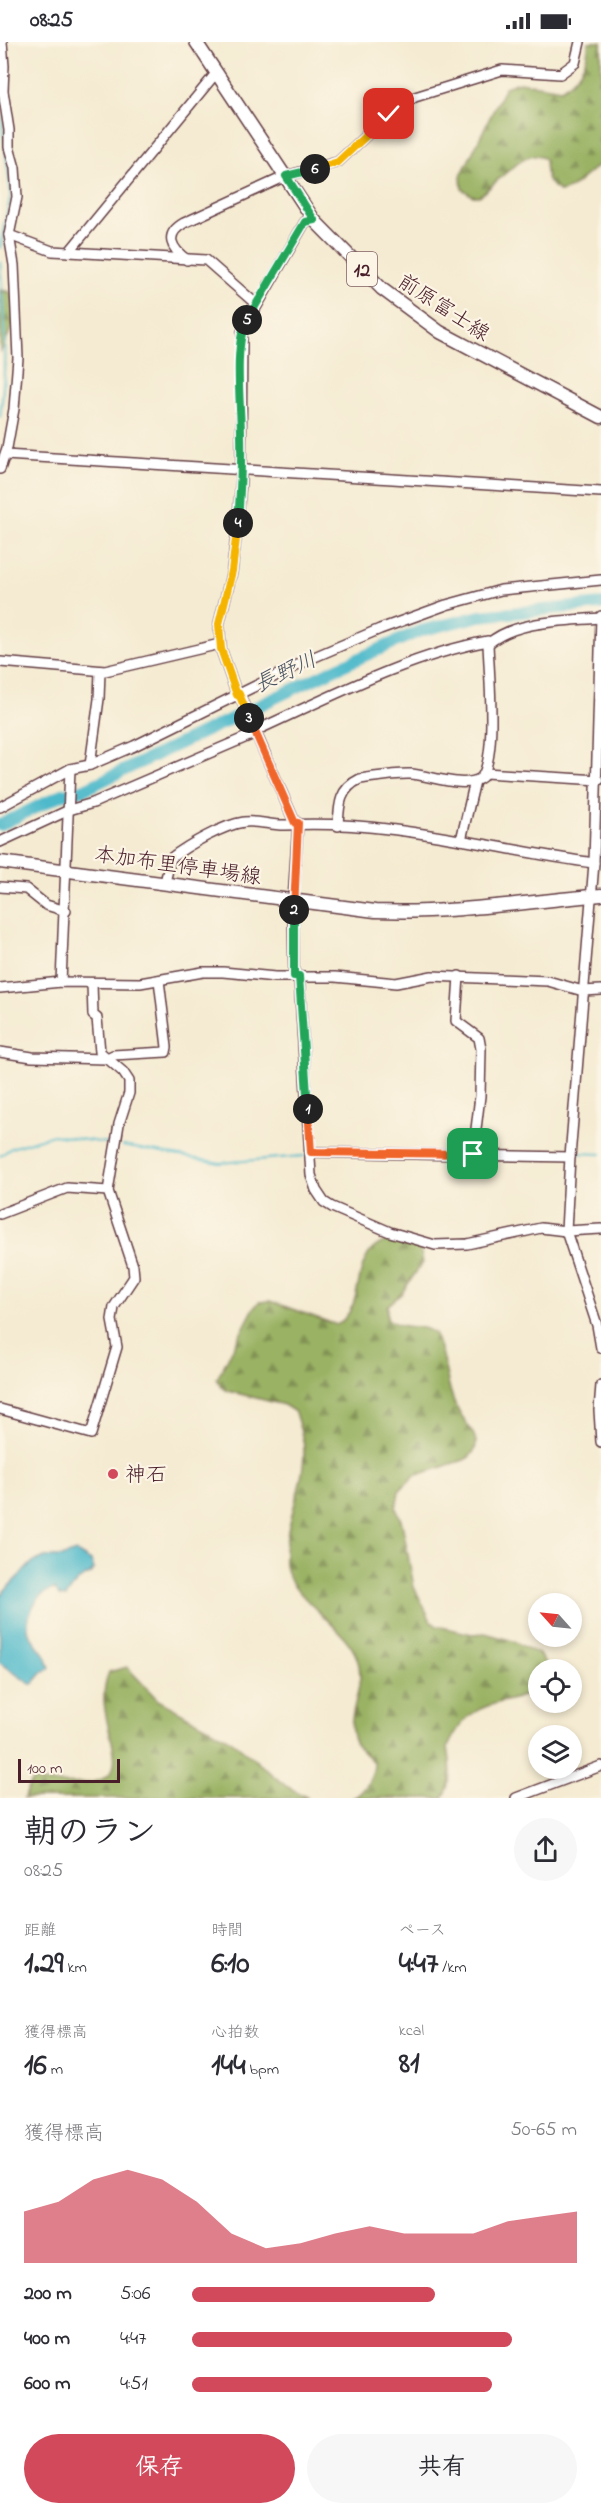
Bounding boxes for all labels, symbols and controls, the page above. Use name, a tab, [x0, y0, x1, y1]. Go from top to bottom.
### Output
text: 08:25	[30, 5, 73, 37]
pin	[363, 88, 414, 139]
icon: check	[372, 97, 405, 130]
pin: 6	[300, 154, 330, 184]
text: 6	[311, 157, 319, 181]
road number: 12	[347, 252, 377, 286]
street label: 前原富士線	[391, 268, 495, 350]
pin: 5	[232, 305, 262, 335]
text: 5	[242, 308, 252, 332]
pin: 4	[223, 508, 253, 538]
text: 4	[235, 511, 241, 535]
water label: 長野川	[250, 645, 323, 702]
pin: 3	[234, 703, 264, 733]
text: 3	[246, 706, 252, 730]
street label: 本加布里停車場線	[92, 840, 263, 894]
pin: 2	[279, 895, 309, 925]
text: 2	[290, 898, 298, 922]
pin: 1	[293, 1094, 323, 1124]
text: 1	[305, 1097, 311, 1121]
pin	[447, 1128, 498, 1179]
icon: arrive	[456, 1137, 489, 1170]
place label: 神石	[125, 1461, 167, 1491]
marker: 神石	[106, 1467, 120, 1481]
north arrow	[528, 1593, 582, 1647]
map controls	[528, 1593, 582, 1779]
button: locate	[528, 1659, 582, 1713]
button: layers	[528, 1725, 582, 1779]
scale bar	[18, 1756, 120, 1784]
text: 100 m	[27, 1757, 62, 1781]
text: 朝のラン	[24, 1810, 156, 1858]
button: share	[514, 1818, 577, 1881]
text: 08:25	[24, 1857, 63, 1886]
text: 距離	[24, 1919, 56, 1943]
text: 時間	[211, 1919, 243, 1943]
text: ペース	[399, 1919, 446, 1943]
text: 1.29	[24, 1943, 64, 1987]
text: 6:10	[211, 1943, 250, 1987]
text: 4:47	[399, 1943, 438, 1987]
text: km	[64, 1956, 87, 1980]
text: /km	[438, 1956, 467, 1980]
text: kcal	[399, 2019, 424, 2043]
text: 獲得標高	[24, 2021, 88, 2045]
text: 心拍数	[211, 2021, 259, 2045]
text: 81	[399, 2043, 419, 2087]
text: 16	[24, 2045, 47, 2089]
text: 144	[211, 2045, 246, 2089]
text: m	[47, 2058, 63, 2082]
text: bpm	[246, 2058, 279, 2082]
text: 50–65 m	[510, 2116, 577, 2145]
text: 獲得標高	[24, 2120, 104, 2149]
text: 200 m	[24, 2280, 72, 2309]
text: 5:06	[120, 2280, 151, 2309]
text: 400 m	[24, 2325, 70, 2354]
text: 4:47	[120, 2325, 146, 2354]
text: 600 m	[24, 2370, 71, 2399]
text: 4:51	[120, 2370, 148, 2399]
button: 保存	[24, 2434, 295, 2503]
button: 共有	[307, 2434, 577, 2503]

